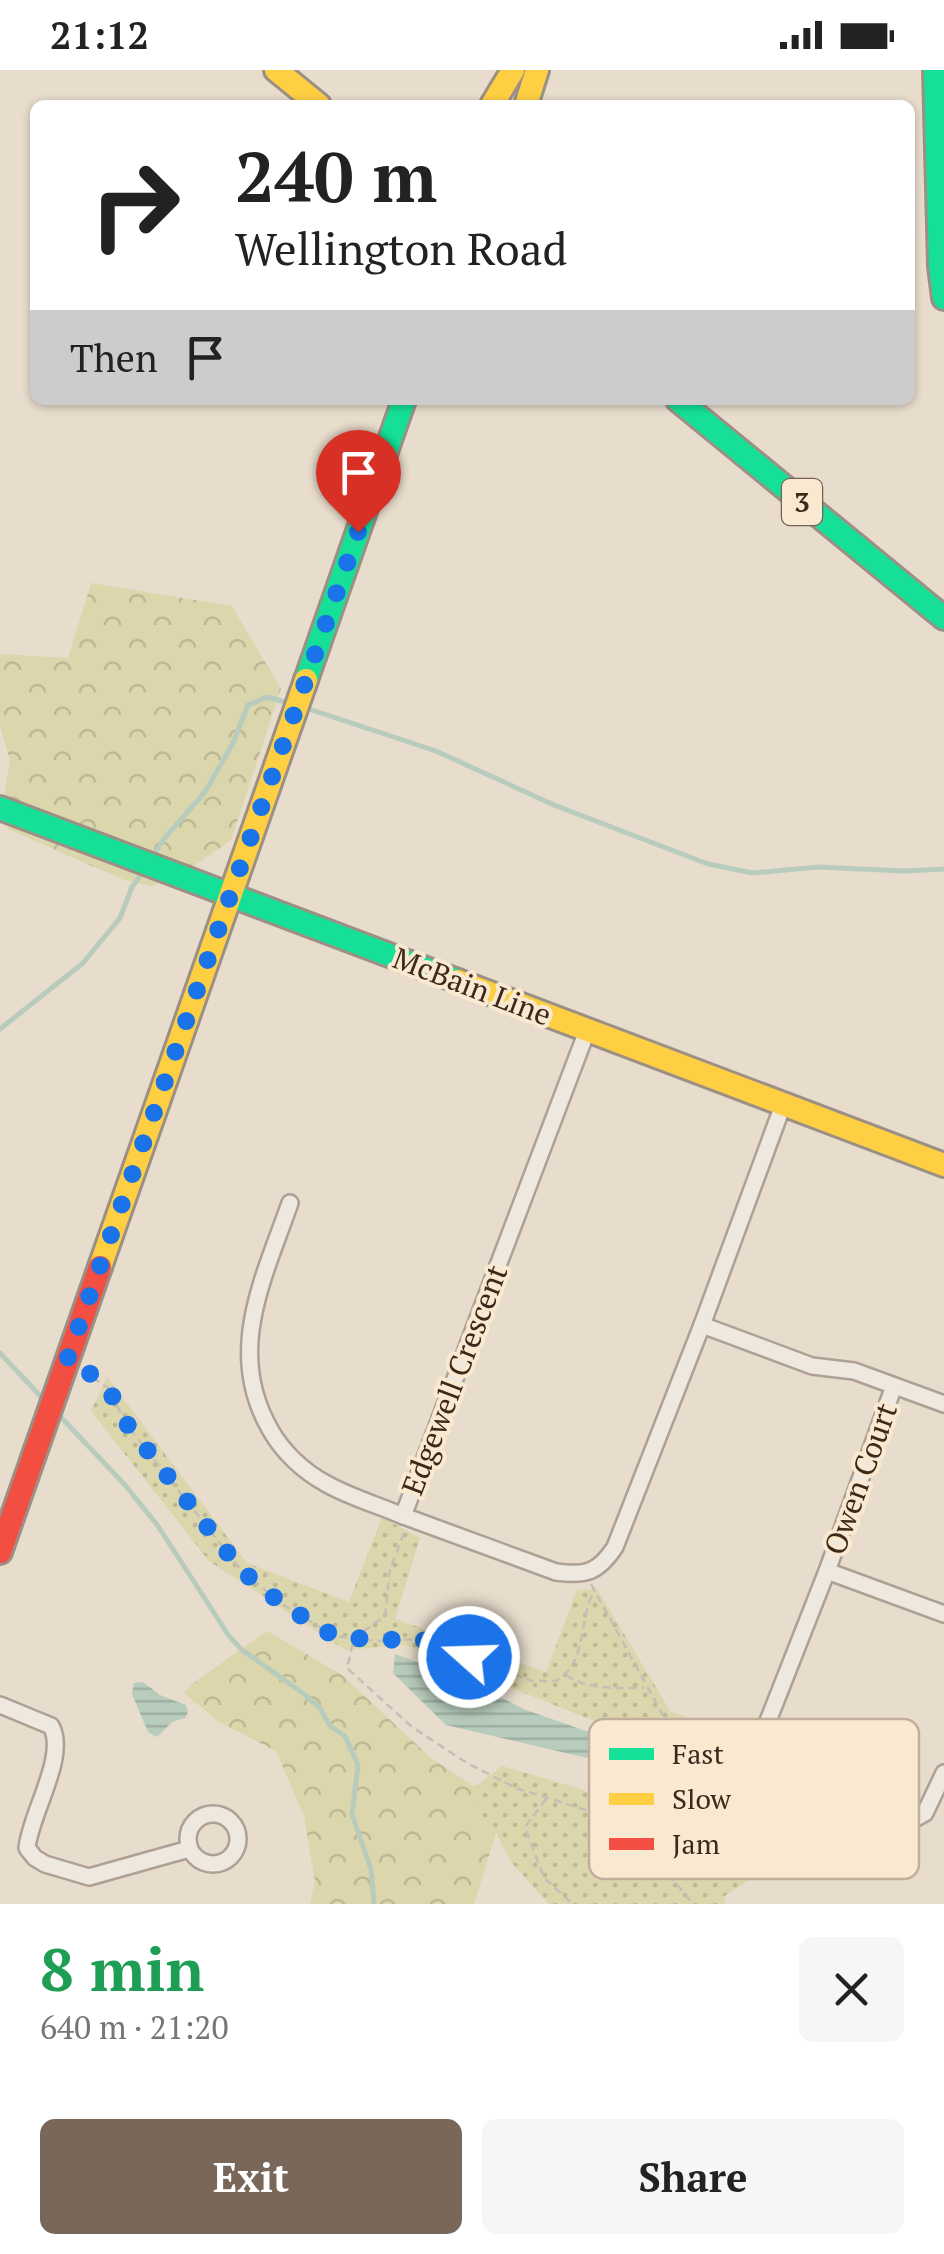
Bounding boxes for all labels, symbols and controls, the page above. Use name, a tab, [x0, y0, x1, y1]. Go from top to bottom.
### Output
text: 21:12	[50, 10, 149, 60]
text: 240 m	[235, 129, 437, 222]
icon: right	[70, 140, 200, 270]
text: Wellington Road	[235, 218, 567, 278]
icon: arrive	[178, 330, 233, 385]
text: Then	[70, 333, 158, 383]
pin	[316, 430, 401, 533]
icon: arrive	[331, 445, 386, 500]
road number: 3	[782, 479, 822, 525]
street label: McBain Line	[388, 938, 557, 1035]
street label: Edgewell Crescent	[392, 1259, 516, 1500]
street label: Owen Court	[814, 1397, 906, 1560]
position arrow	[417, 1605, 521, 1709]
legend	[589, 1719, 919, 1879]
text: Fast	[672, 1735, 724, 1772]
text: Slow	[672, 1780, 732, 1817]
text: Jam	[672, 1825, 720, 1862]
text: 8 min	[40, 1929, 204, 2008]
button: close	[799, 1937, 904, 2042]
text: 640 m · 21:20	[40, 2006, 228, 2048]
button: Exit	[40, 2119, 462, 2234]
button: Share	[482, 2119, 904, 2234]

